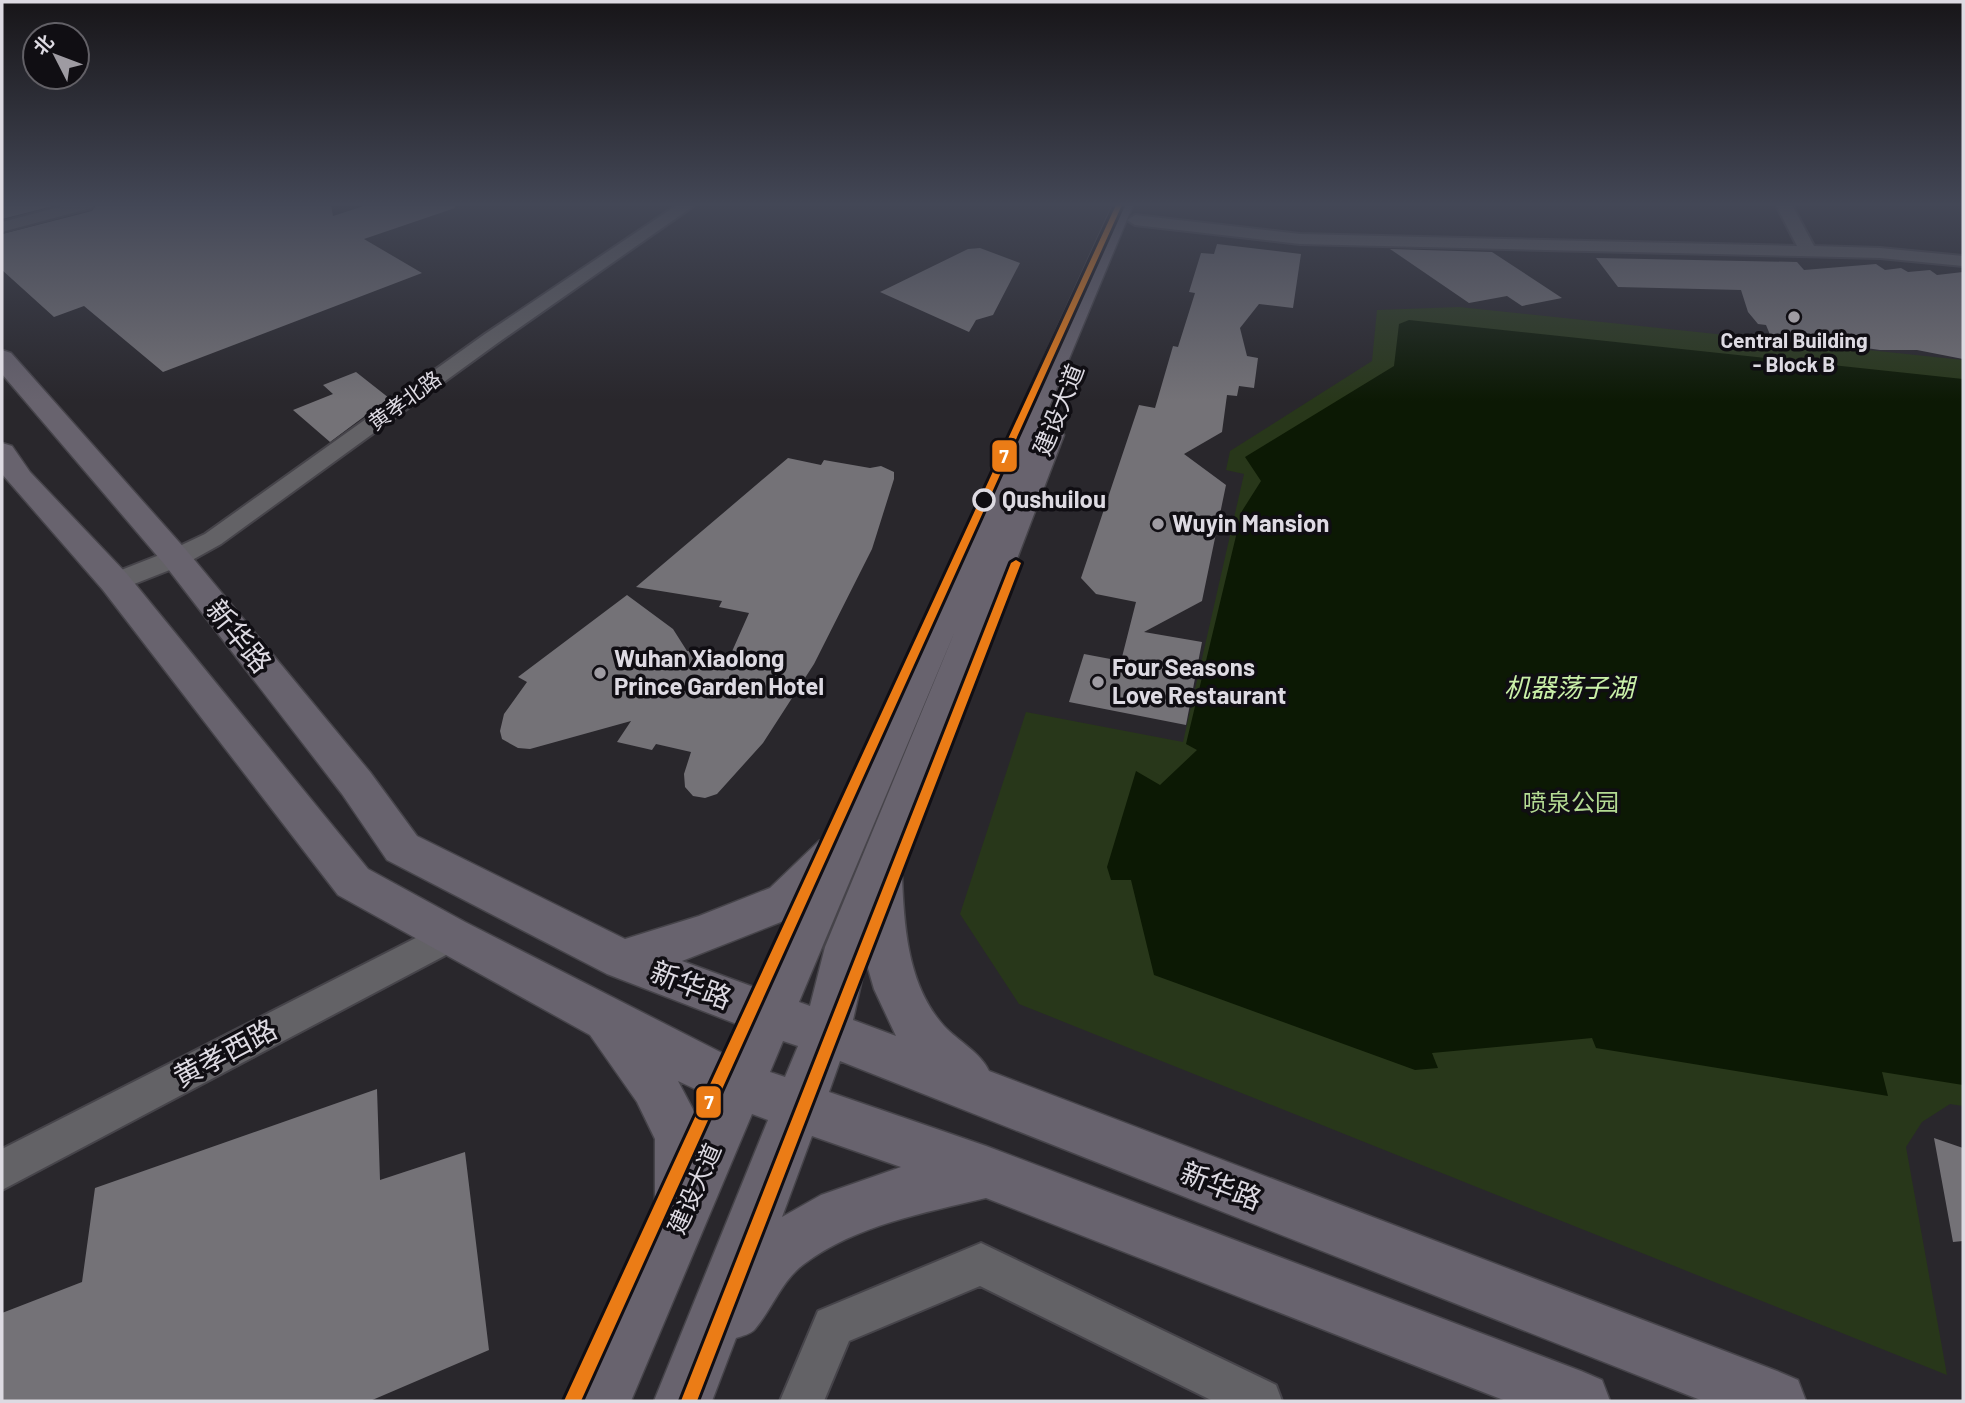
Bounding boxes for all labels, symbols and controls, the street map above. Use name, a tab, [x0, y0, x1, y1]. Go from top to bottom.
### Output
north arrow	[21, 21, 91, 91]
text: 北	[28, 30, 58, 59]
marker: Central Building - Block B	[1786, 309, 1802, 325]
place label: Central Building - Block B	[1720, 327, 1868, 376]
street label: 建设大道	[1026, 360, 1089, 459]
street label: 黄孝北路	[363, 365, 445, 435]
line badge: 7	[991, 439, 1018, 473]
text: 7	[999, 444, 1009, 467]
place label: Qushuilou	[1002, 484, 1106, 513]
marker: Qushuilou	[973, 489, 995, 511]
place label: Wuyin Mansion	[1172, 508, 1329, 537]
marker: Wuyin Mansion	[1150, 516, 1166, 532]
street label: 新华路	[200, 592, 279, 679]
place label: Wuhan Xiaolong Prince Garden Hotel	[614, 643, 824, 700]
place label: Four Seasons Love Restaurant	[1112, 652, 1286, 709]
marker: Wuhan Xiaolong Prince Garden Hotel	[592, 665, 608, 681]
water label: 机器荡子湖	[1504, 671, 1638, 702]
marker: Four Seasons Love Restaurant	[1090, 674, 1106, 690]
park label: 喷泉公园	[1523, 787, 1619, 816]
street label: 新华路	[646, 953, 737, 1015]
street label: 黄孝西路	[167, 1011, 282, 1093]
line badge: 7	[695, 1085, 722, 1119]
text: 7	[704, 1090, 714, 1113]
street label: 建设大道	[661, 1139, 726, 1238]
street label: 新华路	[1176, 1154, 1267, 1216]

